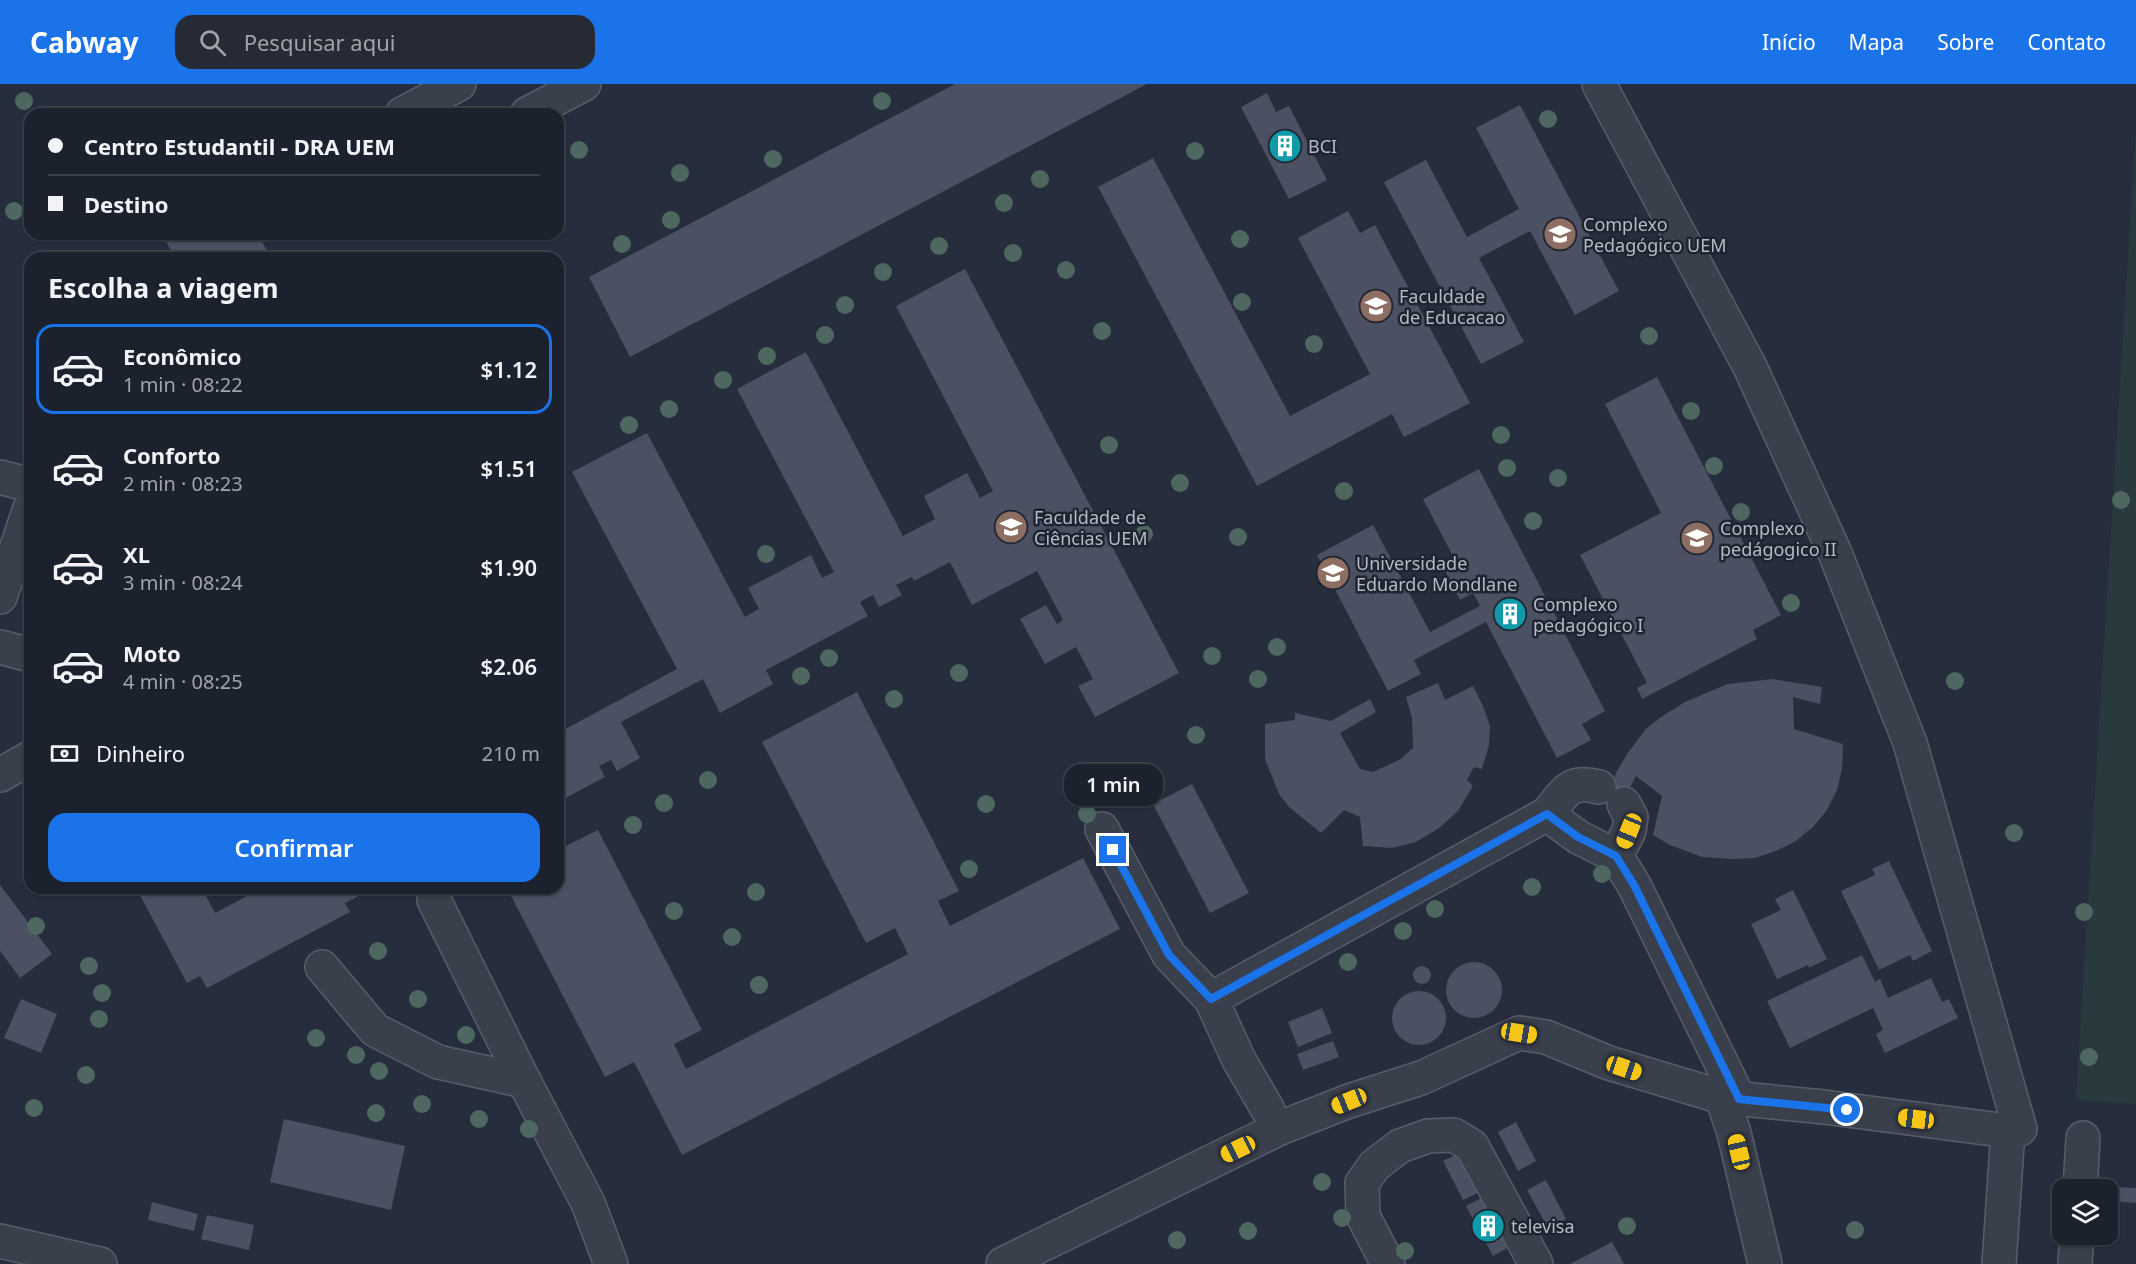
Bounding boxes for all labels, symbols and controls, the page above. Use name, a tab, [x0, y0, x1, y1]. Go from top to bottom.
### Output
search box	[175, 15, 595, 69]
text: Cabway	[30, 23, 139, 61]
icon: search	[196, 26, 229, 59]
text: Pesquisar aqui	[244, 27, 396, 57]
text: Início	[1762, 28, 1816, 56]
text: Mapa	[1849, 28, 1904, 56]
text: Sobre	[1937, 28, 1994, 56]
text: Contato	[2027, 28, 2106, 56]
building icon: BCI	[1267, 128, 1303, 164]
text: Centro Estudantil - DRA UEM	[84, 131, 395, 161]
place label: BCI	[1308, 134, 1337, 158]
text: Destino	[84, 189, 168, 219]
place label: Complexo Pedagógico UEM	[1583, 212, 1727, 257]
school or university icon: Complexo Pedagógico UEM	[1542, 216, 1578, 252]
text: Escolha a viagem	[48, 269, 279, 306]
place label: Faculdade de Educacao	[1399, 284, 1505, 329]
school or university icon: Faculdade de Educacao	[1358, 288, 1394, 324]
text: Econômico	[123, 341, 242, 371]
icon: car	[51, 342, 105, 396]
text: $1.12	[481, 354, 537, 384]
text: 1 min · 08:22	[123, 371, 243, 398]
text: Conforto	[123, 440, 221, 470]
icon: car	[51, 441, 105, 495]
text: $1.51	[481, 453, 537, 483]
text: 2 min · 08:23	[123, 470, 243, 497]
place label: Faculdade de Ciências UEM	[1034, 505, 1147, 550]
school or university icon: Faculdade de Ciências UEM	[993, 509, 1029, 545]
place label: Complexo pedágogico II	[1720, 516, 1836, 561]
school or university icon: Complexo pedágogico II	[1679, 520, 1715, 556]
text: XL	[123, 539, 150, 569]
icon: car	[51, 540, 105, 594]
place label: Universidade Eduardo Mondlane	[1356, 551, 1517, 596]
text: $1.90	[481, 552, 537, 582]
school or university icon: Universidade Eduardo Mondlane	[1315, 555, 1351, 591]
text: 3 min · 08:24	[123, 569, 243, 596]
place label: Complexo pedagógico I	[1533, 592, 1643, 637]
building icon: Complexo pedagógico I	[1492, 596, 1528, 632]
text: Moto	[123, 638, 181, 668]
icon: car	[51, 639, 105, 693]
text: $2.06	[481, 651, 537, 681]
text: 4 min · 08:25	[123, 668, 243, 695]
icon: cash	[48, 737, 81, 770]
text: Dinheiro	[96, 738, 185, 768]
text: 210 m	[482, 740, 540, 767]
callout: 1 min	[1064, 763, 1162, 805]
text: 1 min	[1086, 771, 1141, 798]
car	[1614, 811, 1644, 851]
button: Confirmar	[48, 813, 540, 882]
route end	[1099, 836, 1126, 863]
car	[1500, 1021, 1538, 1045]
car	[1604, 1054, 1644, 1082]
car	[1329, 1086, 1369, 1116]
route start	[1833, 1096, 1860, 1123]
car	[1897, 1108, 1935, 1130]
car	[1726, 1132, 1752, 1172]
car	[1218, 1133, 1258, 1165]
map controls	[2052, 1179, 2118, 1245]
button: layers	[2052, 1179, 2118, 1245]
building icon: televisa	[1470, 1208, 1506, 1244]
place label: televisa	[1511, 1214, 1575, 1238]

